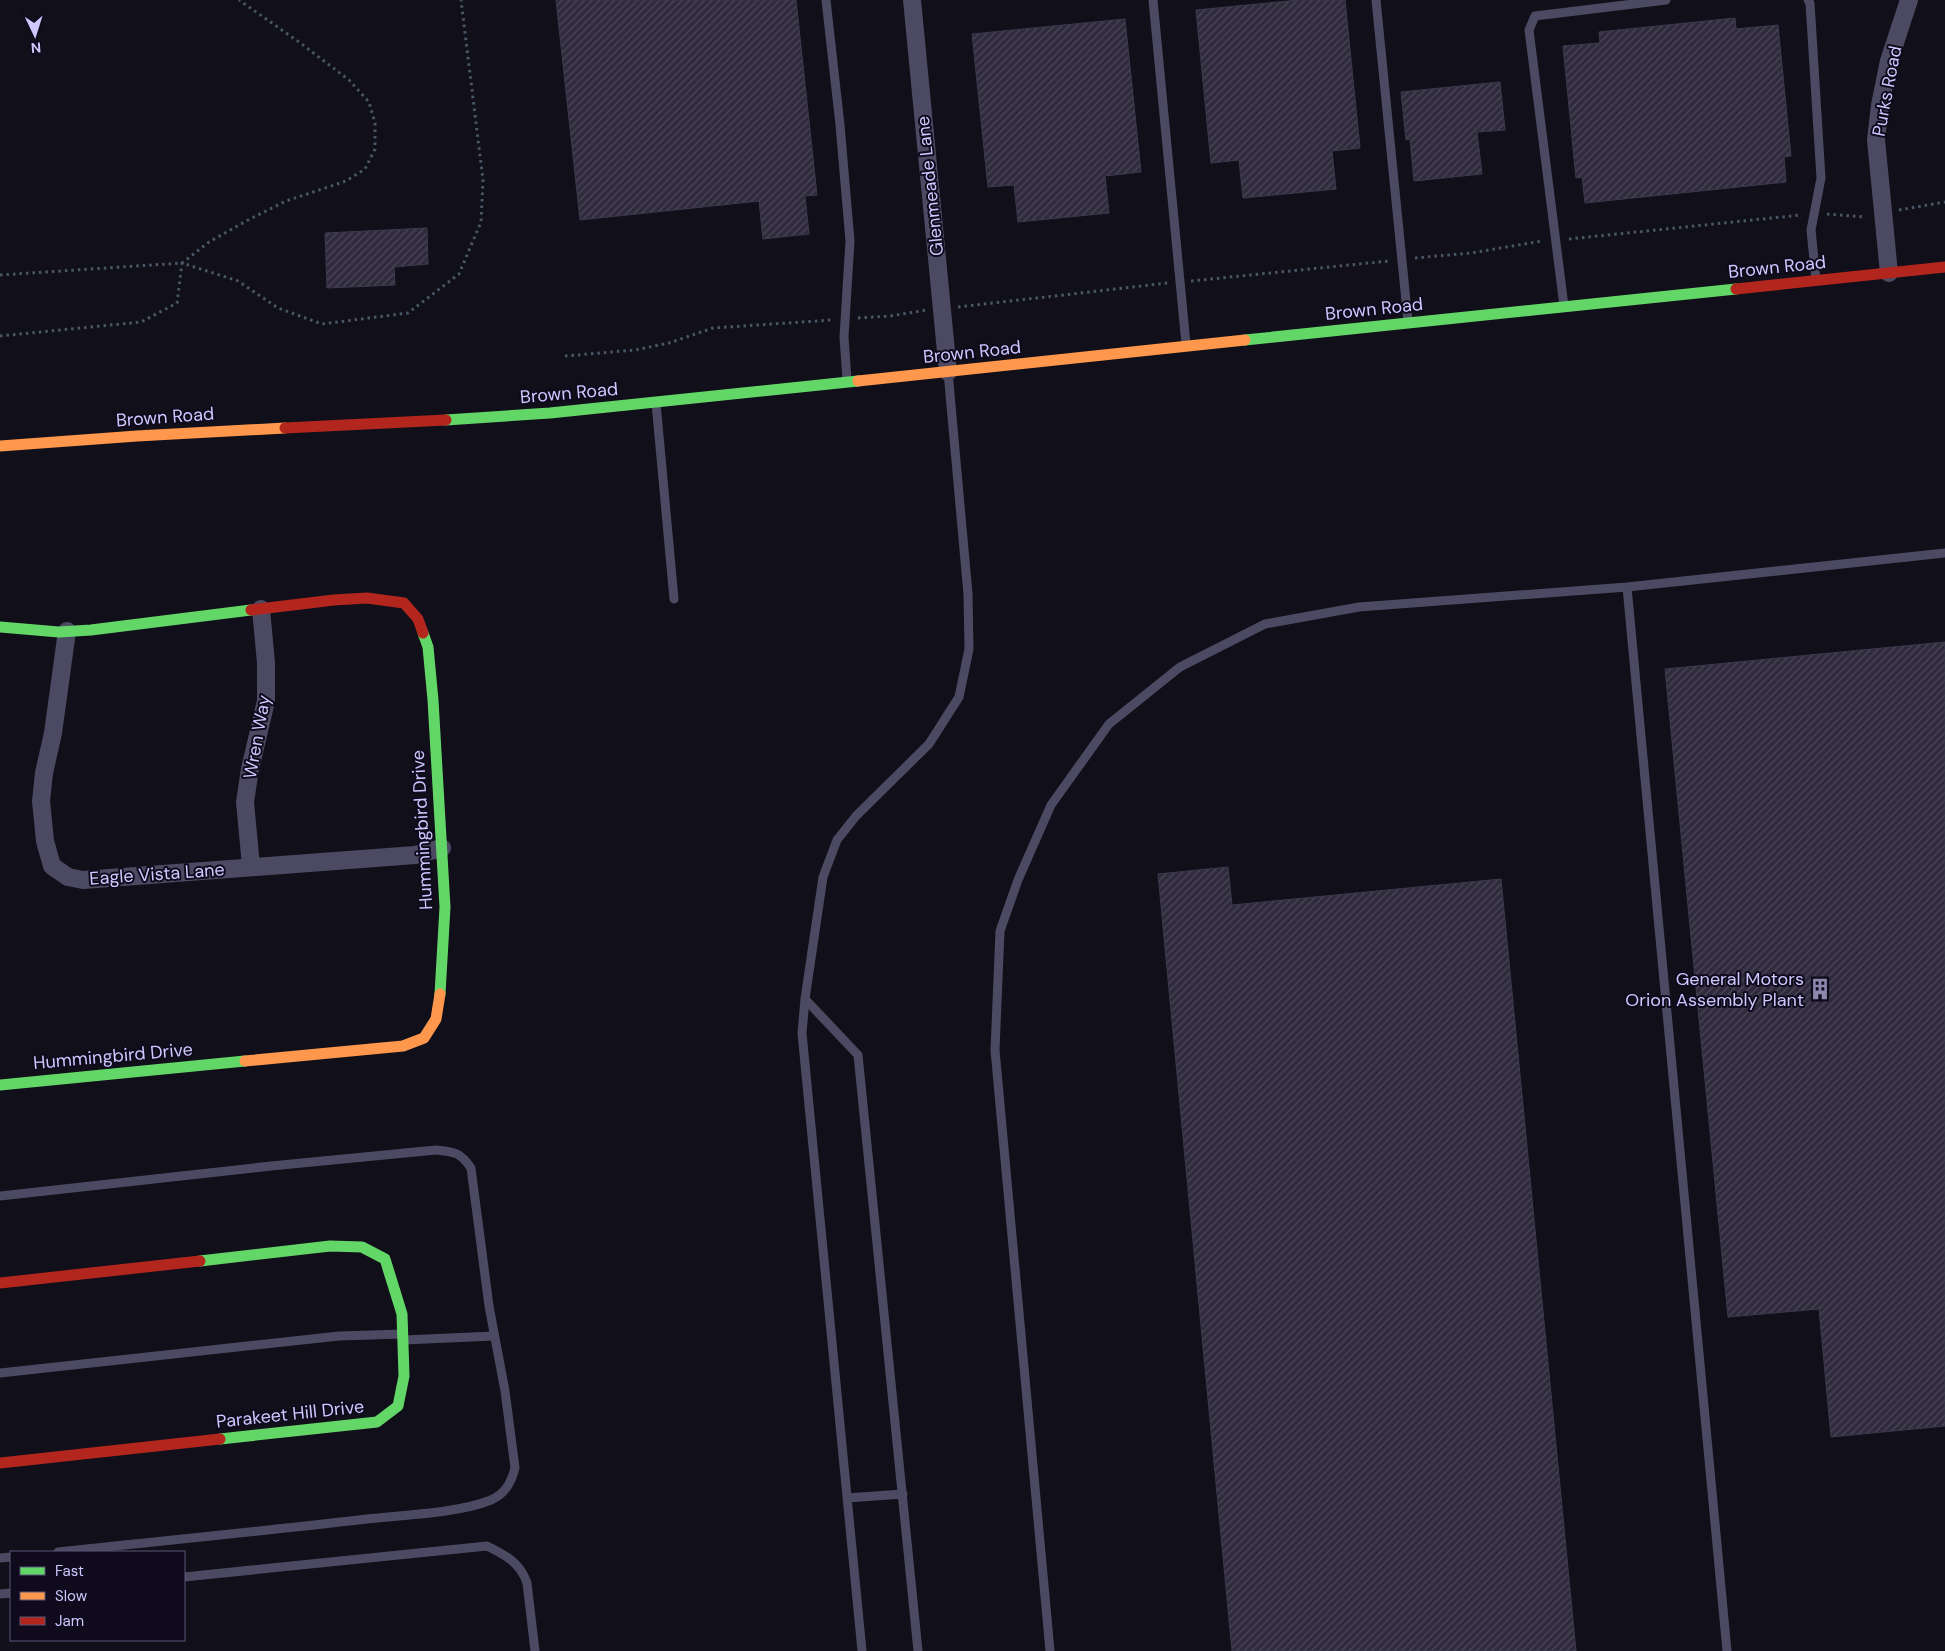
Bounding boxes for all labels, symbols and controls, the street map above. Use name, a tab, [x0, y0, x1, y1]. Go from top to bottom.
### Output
north arrow	[10, 10, 60, 60]
text: N	[30, 39, 42, 57]
street label: Purks Road	[1866, 44, 1908, 138]
street label: Glenmeade Lane	[911, 115, 949, 257]
street label: Brown Road	[1727, 250, 1827, 284]
street label: Brown Road	[1324, 292, 1424, 326]
street label: Brown Road	[922, 335, 1022, 369]
street label: Brown Road	[519, 377, 619, 409]
street label: Brown Road	[115, 402, 215, 432]
street label: Wren Way	[238, 693, 276, 781]
street label: Hummingbird Drive	[406, 750, 438, 910]
street label: Eagle Vista Lane	[89, 857, 225, 891]
place label: General Motors Orion Assembly Plant	[1625, 967, 1804, 1012]
building icon: General Motors Orion Assembly Plant	[1807, 976, 1833, 1002]
street label: Hummingbird Drive	[32, 1037, 194, 1075]
street label: Parakeet Hill Drive	[215, 1394, 365, 1434]
legend	[10, 1551, 185, 1641]
text: Fast	[55, 1561, 84, 1581]
text: Slow	[55, 1586, 88, 1606]
text: Jam	[55, 1611, 84, 1631]

